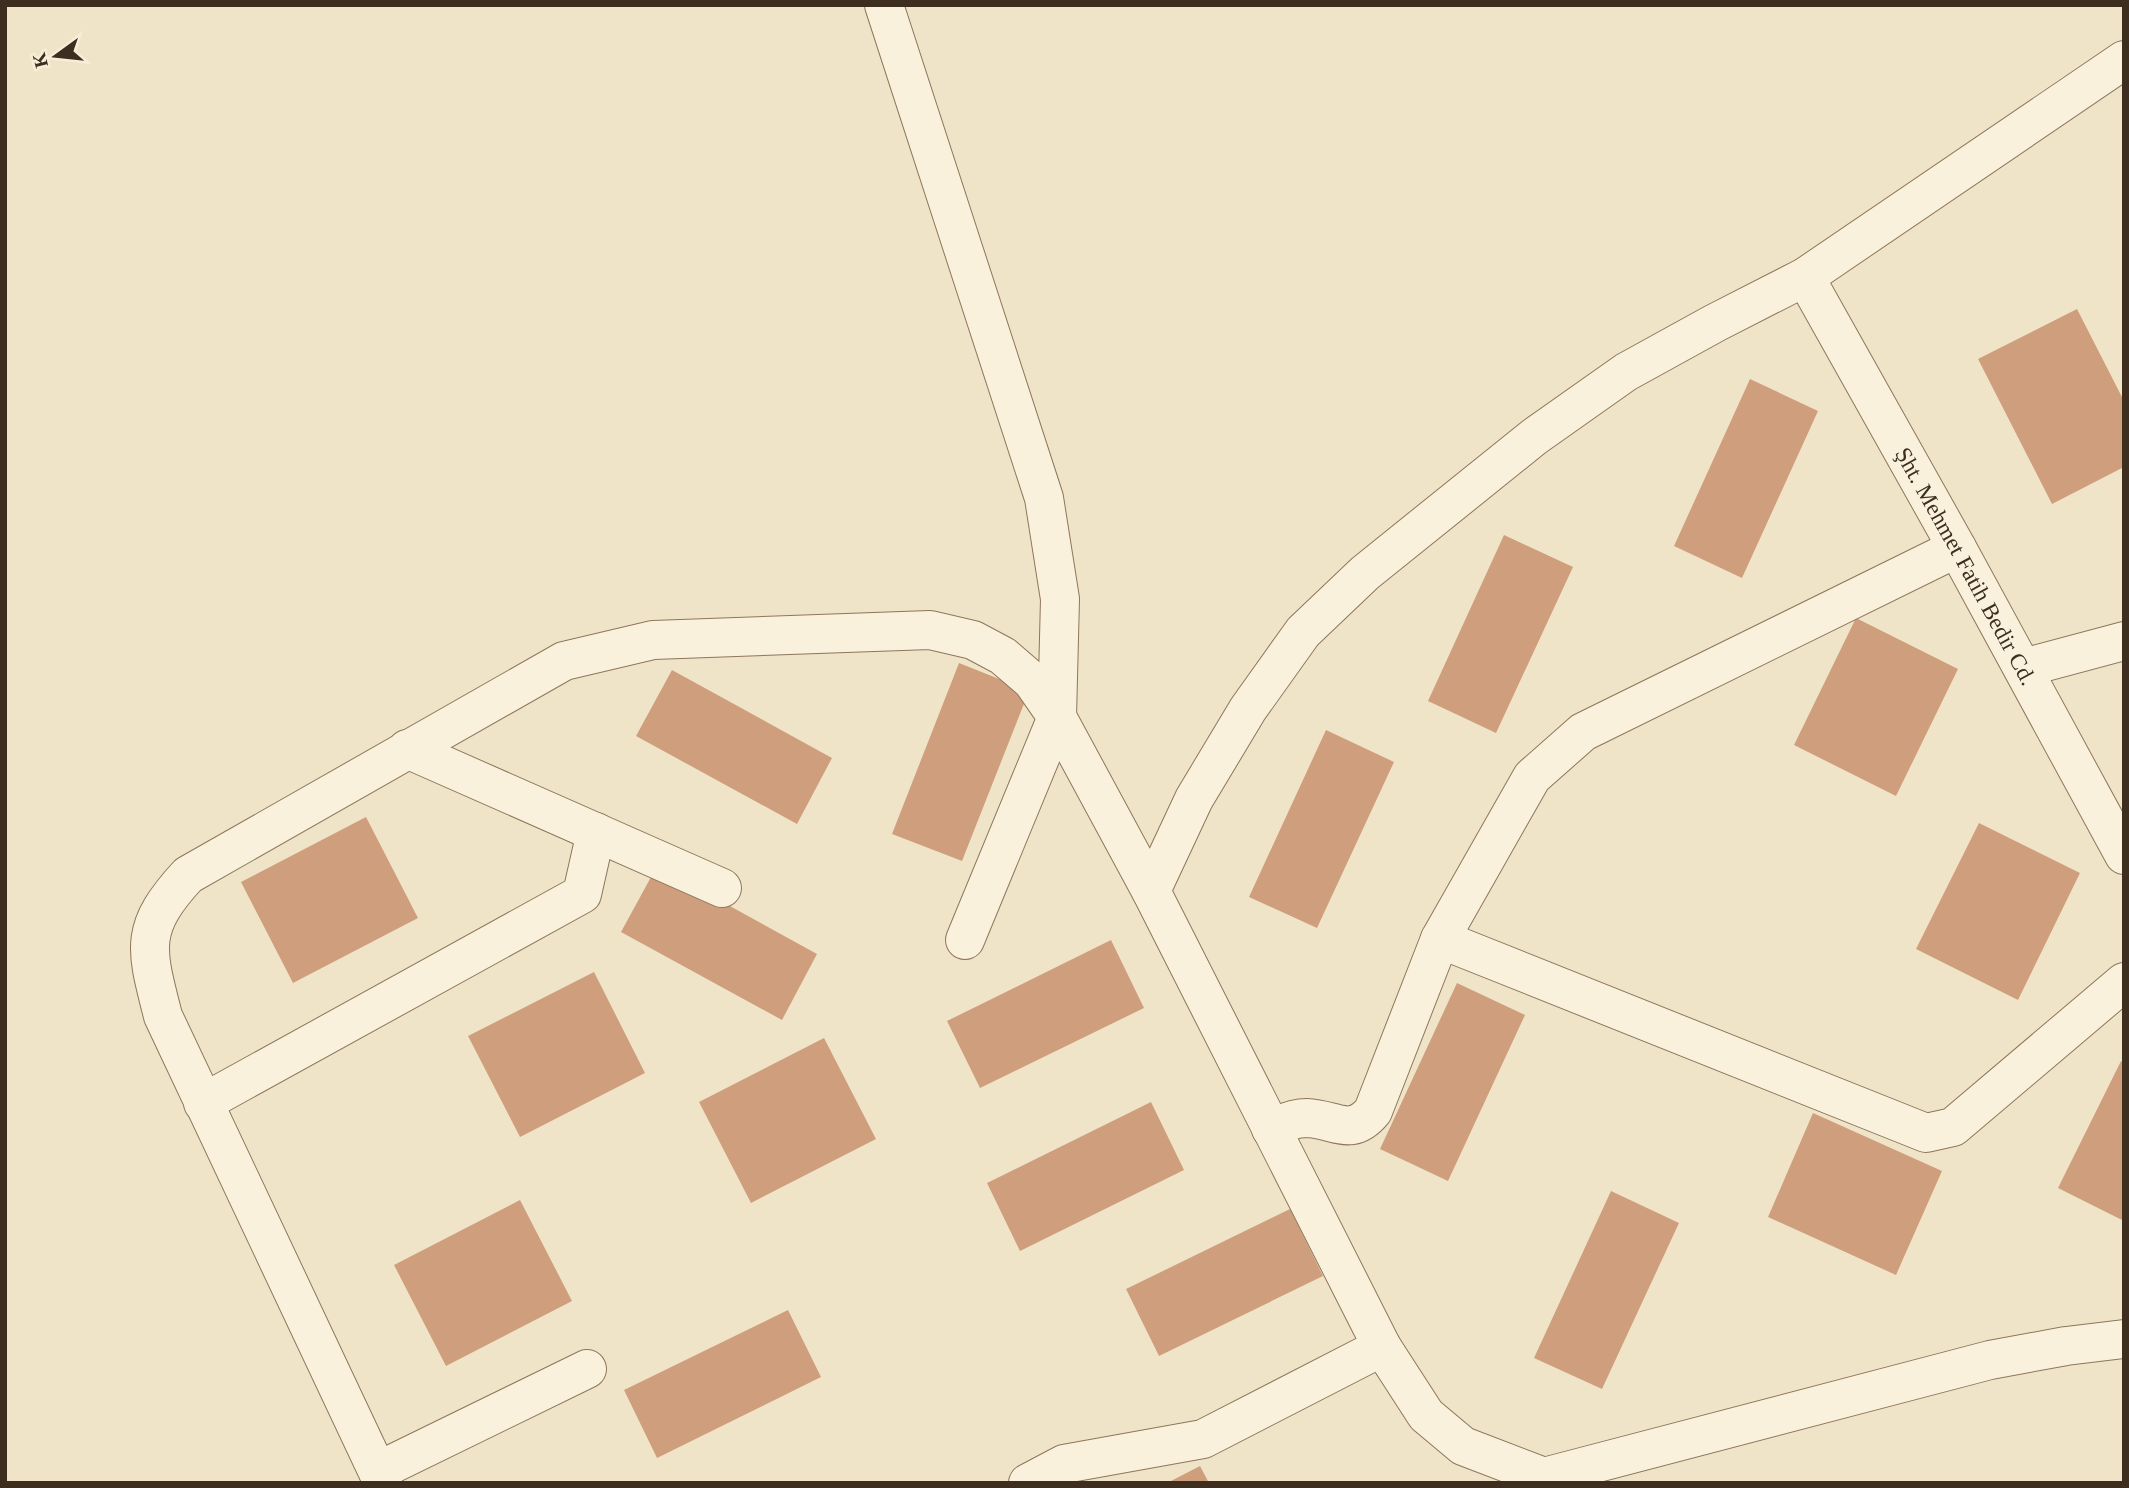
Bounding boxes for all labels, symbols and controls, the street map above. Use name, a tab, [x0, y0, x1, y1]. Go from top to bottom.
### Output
north arrow	[21, 21, 91, 91]
text: K	[28, 50, 52, 70]
street label: Şht. Mehmet Fatih Bedir Cd.	[1890, 443, 2041, 689]

